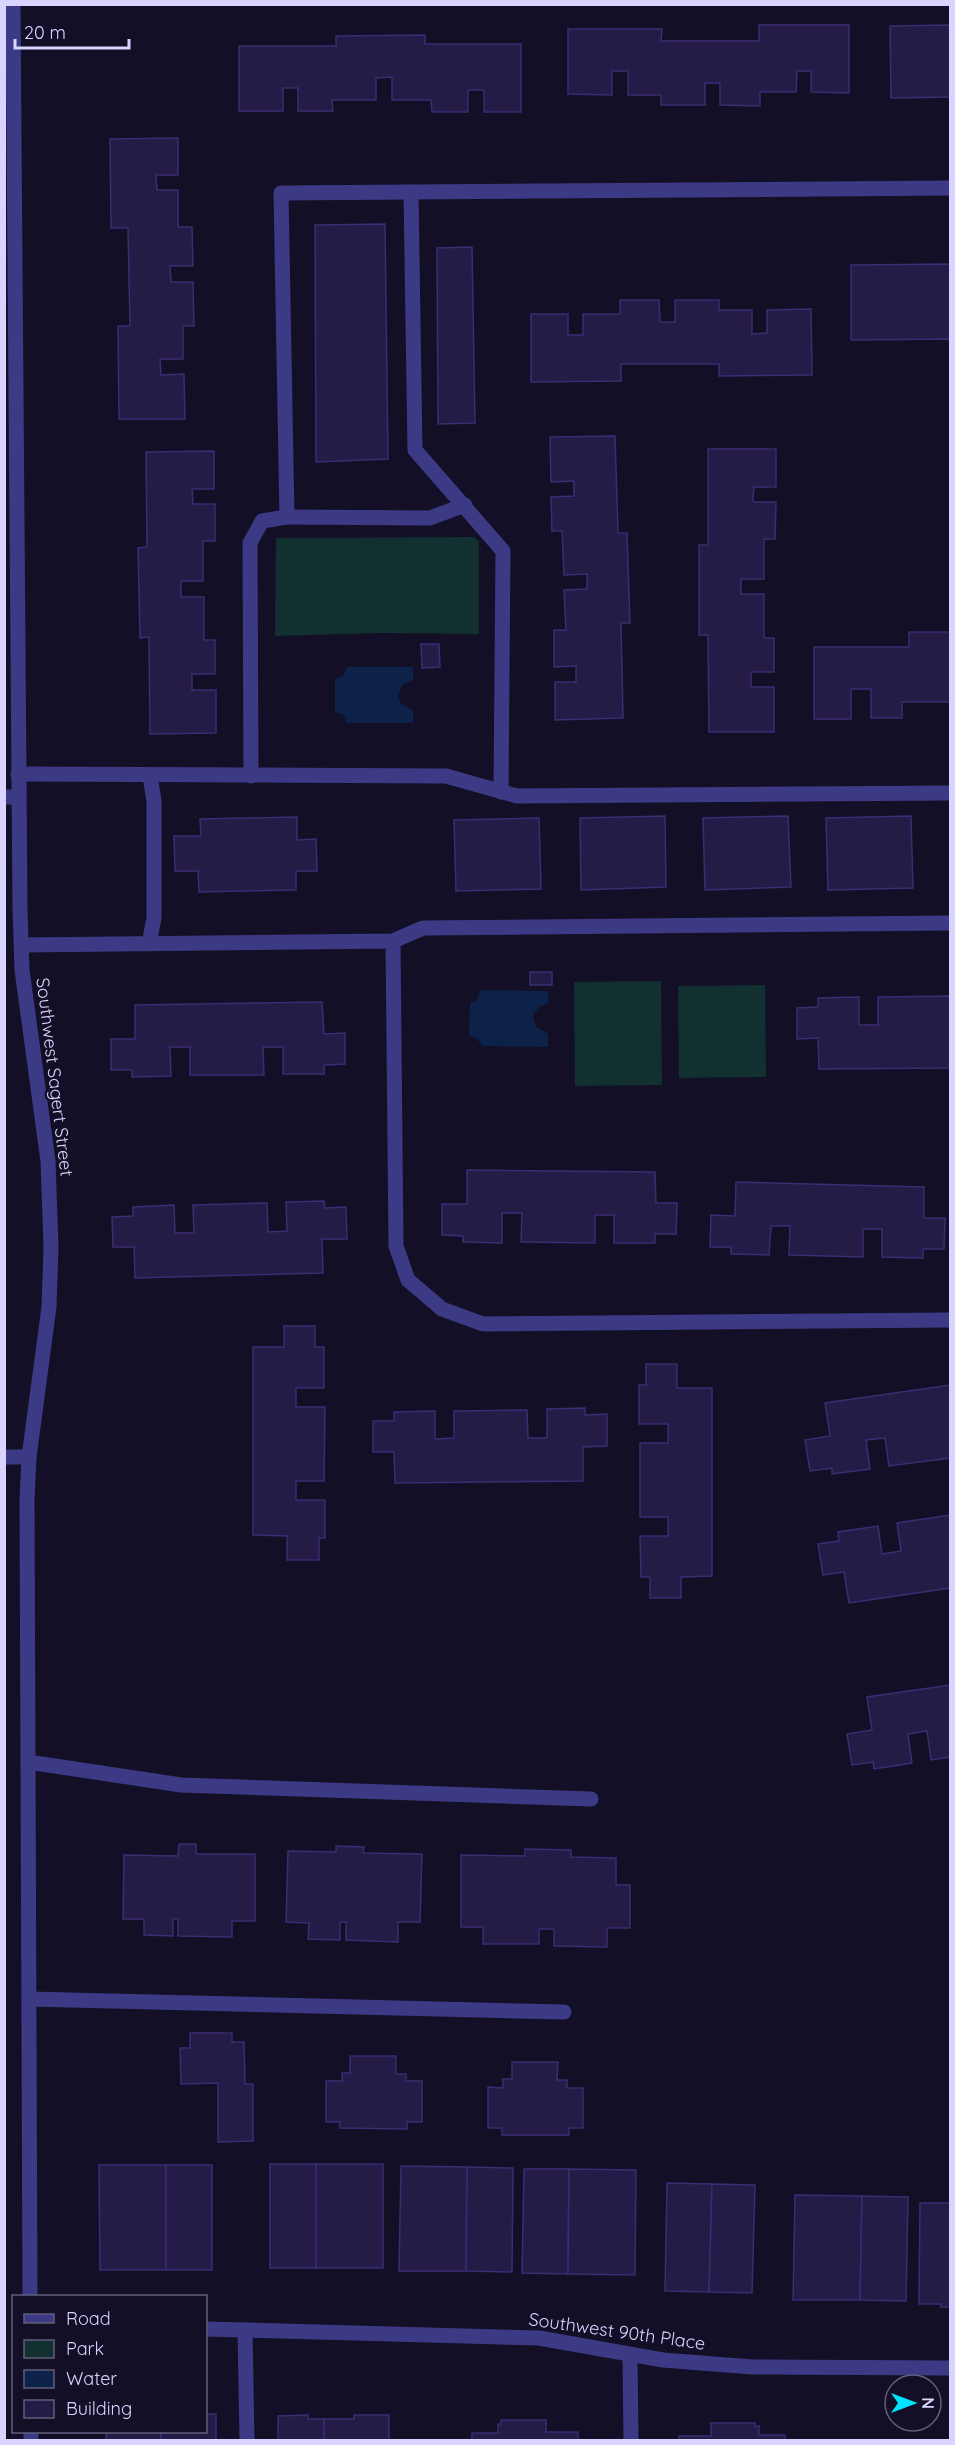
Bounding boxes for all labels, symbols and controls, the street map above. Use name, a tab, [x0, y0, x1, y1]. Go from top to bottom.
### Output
scale bar	[15, 12, 129, 50]
text: 20 m	[24, 21, 66, 44]
street label: Southwest Sagert Street	[31, 976, 79, 1178]
legend	[12, 2295, 207, 2433]
text: Road	[66, 2307, 111, 2330]
street label: Southwest 90th Place	[527, 2307, 707, 2355]
text: Park	[66, 2337, 104, 2360]
text: Water	[66, 2367, 117, 2390]
north arrow	[883, 2373, 943, 2433]
text: Building	[66, 2397, 132, 2420]
text: N	[918, 2397, 938, 2409]

